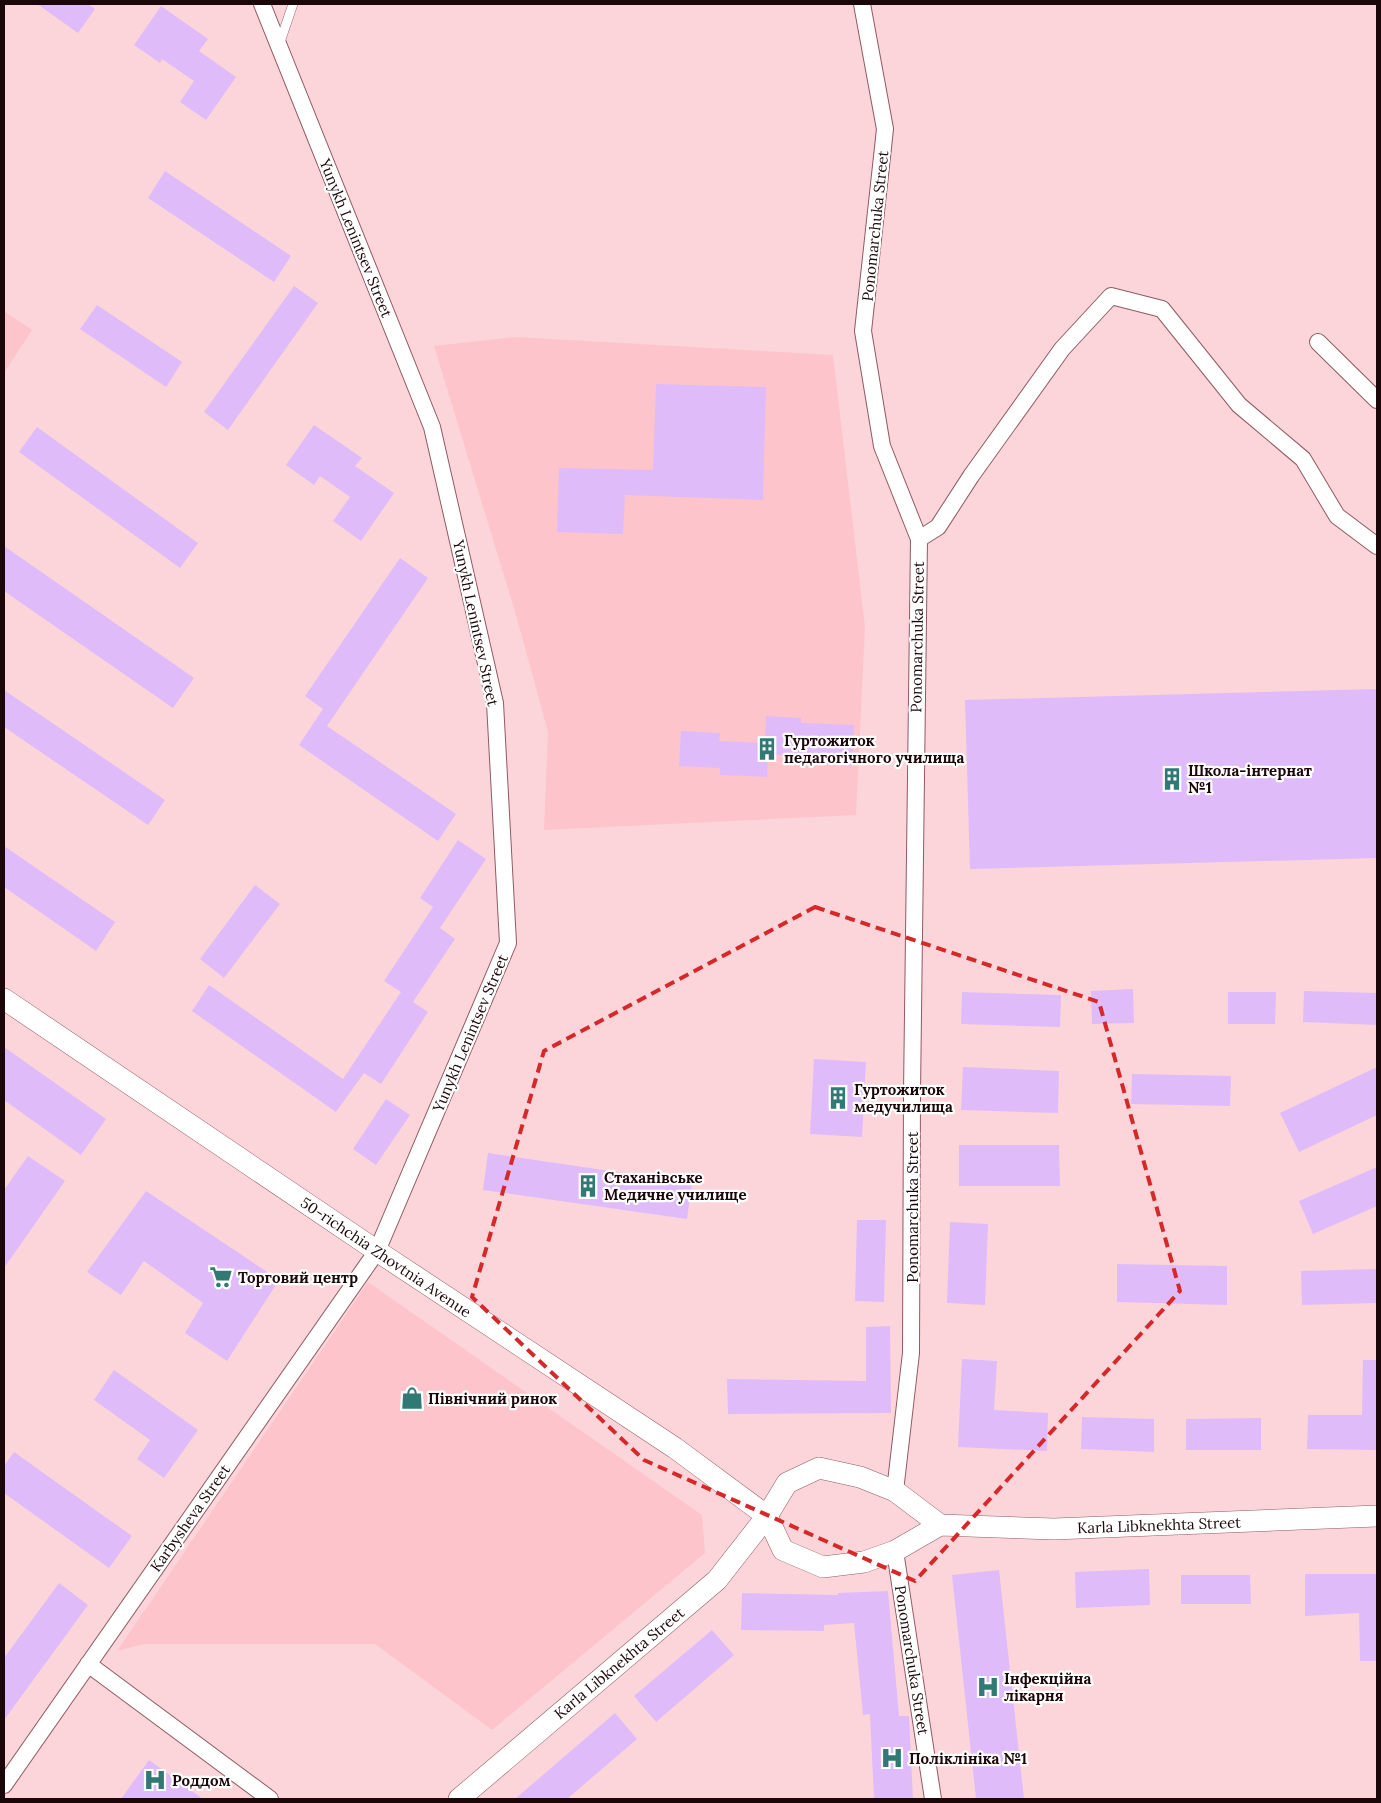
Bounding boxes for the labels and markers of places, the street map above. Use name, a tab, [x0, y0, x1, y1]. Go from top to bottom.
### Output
place label: Гуртожиток педагогічного училища	[784, 731, 964, 767]
building icon: Гуртожиток педагогічного училища	[754, 736, 780, 762]
place label: Школа-інтернат №1	[1188, 761, 1312, 797]
building icon: Школа-інтернат №1	[1159, 766, 1185, 792]
place label: Гуртожиток медучилища	[854, 1080, 953, 1116]
building icon: Гуртожиток медучилища	[825, 1085, 851, 1111]
place label: Стаханівське Медичне училище	[604, 1168, 747, 1204]
building icon: Стаханівське Медичне училище	[575, 1173, 601, 1199]
supermarket icon: Торговий центр	[208, 1264, 234, 1290]
place label: Торговий центр	[238, 1268, 358, 1287]
shop icon: Північний ринок	[399, 1385, 425, 1411]
place label: Північний ринок	[428, 1389, 557, 1408]
place label: Інфекційна лікарня	[1004, 1669, 1092, 1705]
hospital icon: Інфекційна лікарня	[975, 1674, 1001, 1700]
hospital icon: Поліклініка №1	[879, 1745, 905, 1771]
place label: Поліклініка №1	[909, 1749, 1027, 1768]
hospital icon: Роддом	[142, 1767, 168, 1793]
place label: Роддом	[172, 1771, 231, 1790]

